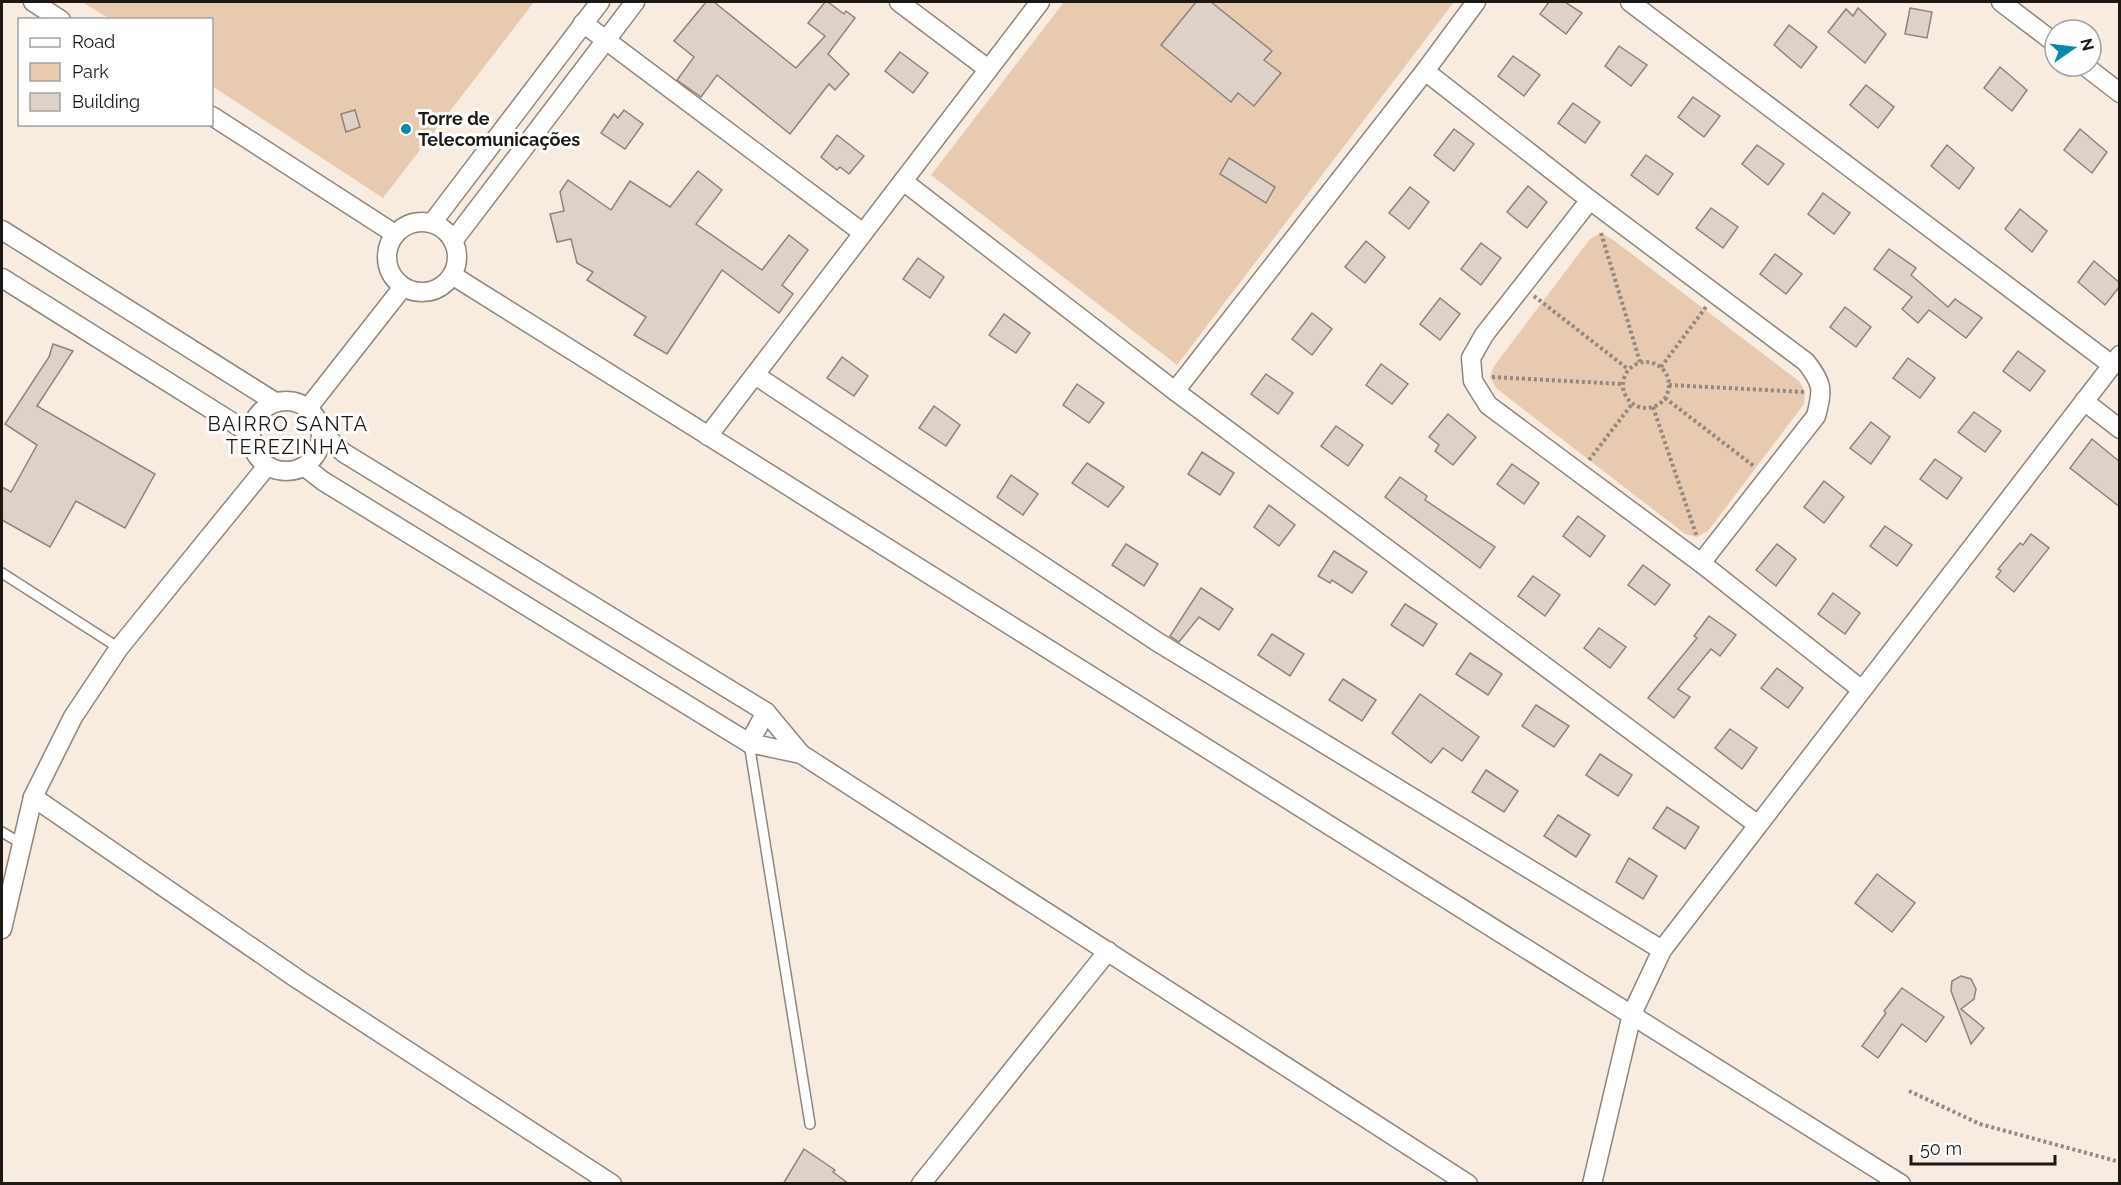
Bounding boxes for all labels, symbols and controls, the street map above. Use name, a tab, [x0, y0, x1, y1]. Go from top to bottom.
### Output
legend	[18, 18, 213, 126]
north arrow	[2043, 18, 2103, 78]
text: Road	[72, 31, 115, 52]
text: N	[2076, 36, 2098, 53]
text: Park	[72, 61, 109, 82]
text: Building	[72, 91, 140, 112]
place label: Torre de Telecomunicações	[418, 108, 580, 150]
marker: Torre de Telecomunicações	[399, 122, 413, 136]
district label: BAIRRO SANTA TEREZINHA	[208, 412, 368, 459]
scale bar	[1911, 1128, 2055, 1166]
text: 50 m	[1920, 1138, 1962, 1159]

